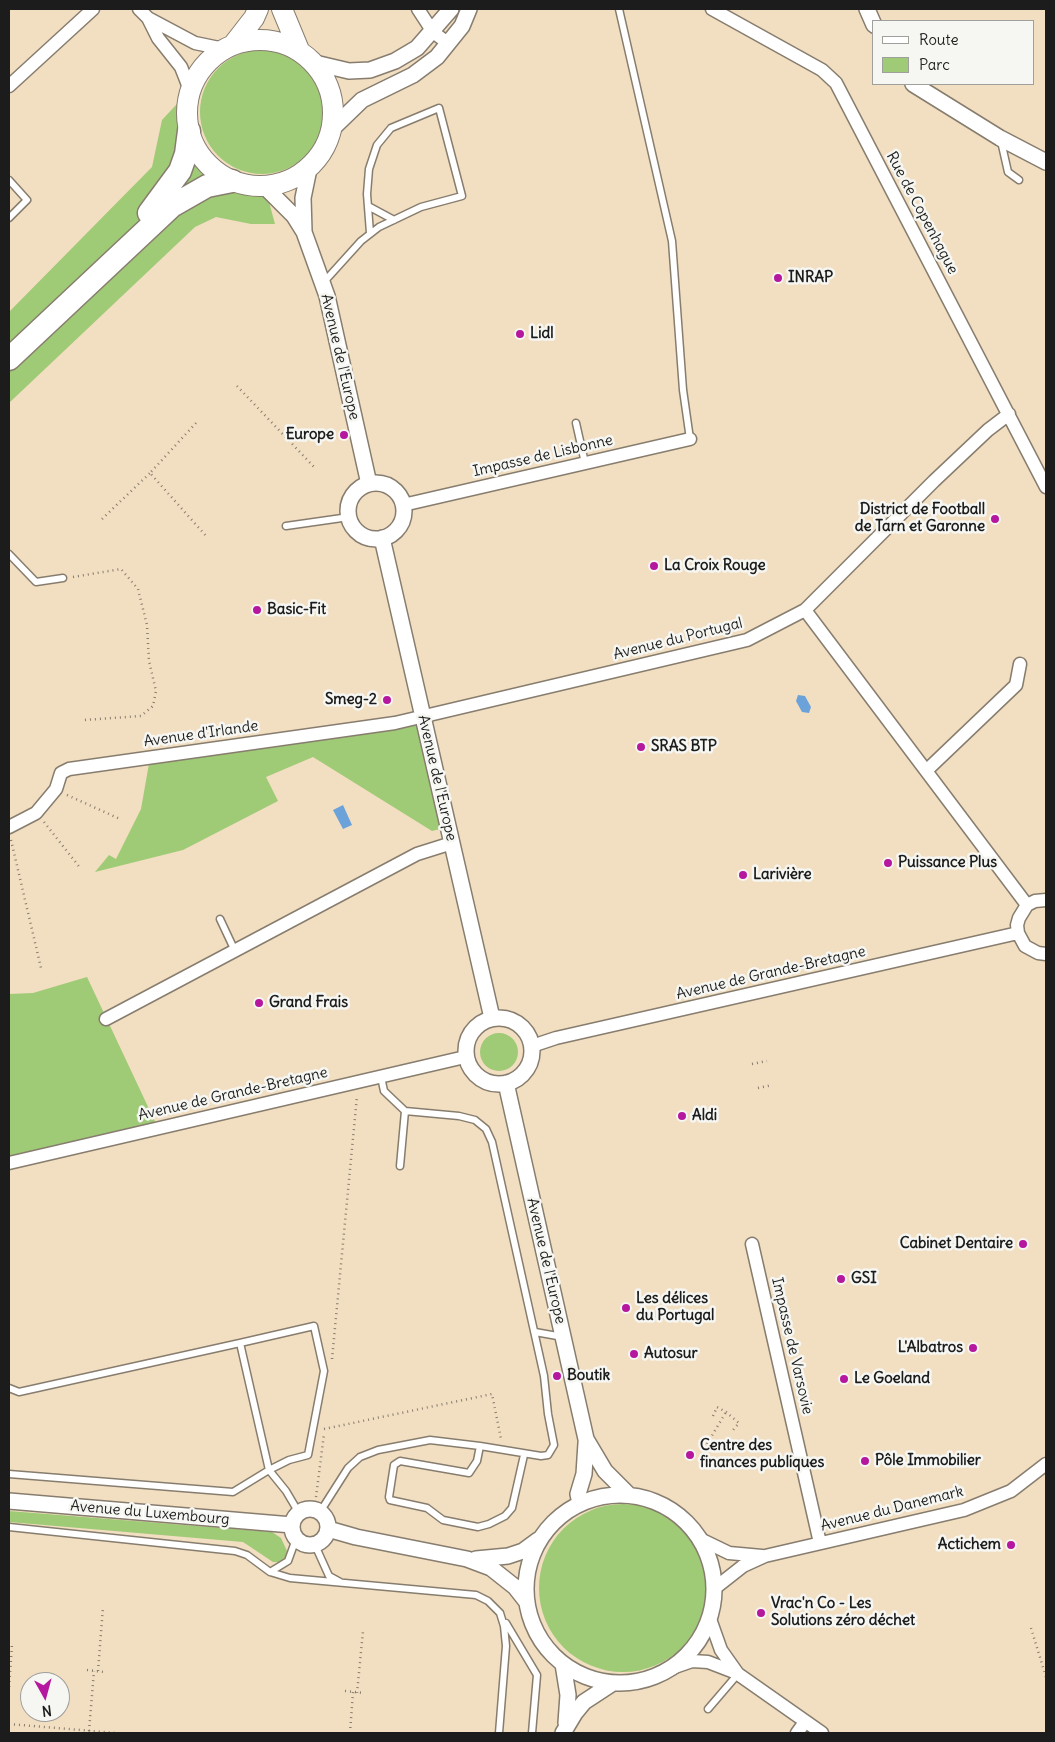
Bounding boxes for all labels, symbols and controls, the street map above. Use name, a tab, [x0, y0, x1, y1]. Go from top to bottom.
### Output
legend	[872, 20, 1035, 85]
text: Route	[919, 30, 959, 49]
text: Parc	[919, 55, 950, 74]
street label: Rue de Copenhague	[882, 149, 962, 277]
place label: INRAP	[788, 269, 833, 287]
marker: INRAP	[772, 272, 784, 284]
street label: Avenue de l'Europe	[317, 292, 363, 422]
place label: Lidl	[530, 325, 554, 343]
marker: Lidl	[514, 328, 526, 340]
place label: Europe	[286, 426, 334, 444]
marker: Europe	[338, 429, 350, 441]
street label: Impasse de Lisbonne	[471, 431, 615, 481]
place label: District de Football de Tarn et Garonne	[855, 501, 985, 536]
marker: District de Football de Tarn et Garonne	[989, 513, 1001, 525]
place label: La Croix Rouge	[664, 557, 766, 575]
marker: La Croix Rouge	[648, 560, 660, 572]
place label: Basic-Fit	[267, 601, 326, 619]
marker: Basic-Fit	[251, 604, 263, 616]
street label: Avenue du Portugal	[612, 614, 744, 664]
place label: Smeg-2	[325, 691, 377, 709]
marker: Smeg-2	[381, 694, 393, 706]
street label: Avenue de l'Europe	[414, 713, 460, 843]
street label: Avenue d'Irlande	[143, 717, 259, 751]
place label: SRAS BTP	[651, 738, 717, 756]
marker: SRAS BTP	[635, 741, 647, 753]
place label: Puissance Plus	[898, 854, 997, 872]
marker: Puissance Plus	[882, 857, 894, 869]
place label: Larivière	[753, 866, 812, 884]
marker: Larivière	[737, 869, 749, 881]
street label: Avenue de Grande-Bretagne	[675, 942, 867, 1004]
place label: Grand Frais	[269, 994, 348, 1012]
marker: Grand Frais	[253, 997, 265, 1009]
street label: Avenue de Grande-Bretagne	[137, 1063, 329, 1125]
place label: Aldi	[692, 1107, 717, 1125]
marker: Aldi	[676, 1110, 688, 1122]
street label: Avenue de l'Europe	[523, 1196, 569, 1326]
place label: Cabinet Dentaire	[900, 1235, 1013, 1253]
marker: Cabinet Dentaire	[1017, 1238, 1029, 1250]
place label: GSI	[851, 1270, 877, 1288]
marker: GSI	[835, 1273, 847, 1285]
street label: Impasse de Varsovie	[768, 1276, 816, 1416]
place label: Les délices du Portugal	[636, 1290, 714, 1325]
marker: Les délices du Portugal	[620, 1302, 632, 1314]
place label: L'Albatros	[898, 1339, 963, 1357]
marker: L'Albatros	[967, 1342, 979, 1354]
place label: Autosur	[644, 1345, 698, 1363]
marker: Autosur	[628, 1348, 640, 1360]
place label: Boutik	[567, 1367, 610, 1385]
marker: Boutik	[551, 1370, 563, 1382]
place label: Le Goeland	[854, 1370, 930, 1388]
marker: Le Goeland	[838, 1373, 850, 1385]
place label: Centre des finances publiques	[700, 1437, 824, 1472]
marker: Centre des finances publiques	[684, 1449, 696, 1461]
place label: Pôle Immobilier	[875, 1452, 981, 1470]
marker: Pôle Immobilier	[859, 1455, 871, 1467]
street label: Avenue du Danemark	[819, 1483, 965, 1535]
street label: Avenue du Luxembourg	[70, 1497, 230, 1529]
place label: Actichem	[938, 1536, 1001, 1554]
marker: Actichem	[1005, 1539, 1017, 1551]
place label: Vrac'n Co - Les Solutions zéro déchet	[771, 1595, 915, 1630]
marker: Vrac'n Co - Les Solutions zéro déchet	[755, 1607, 767, 1619]
north arrow	[20, 1672, 70, 1722]
text: N	[41, 1701, 53, 1720]

